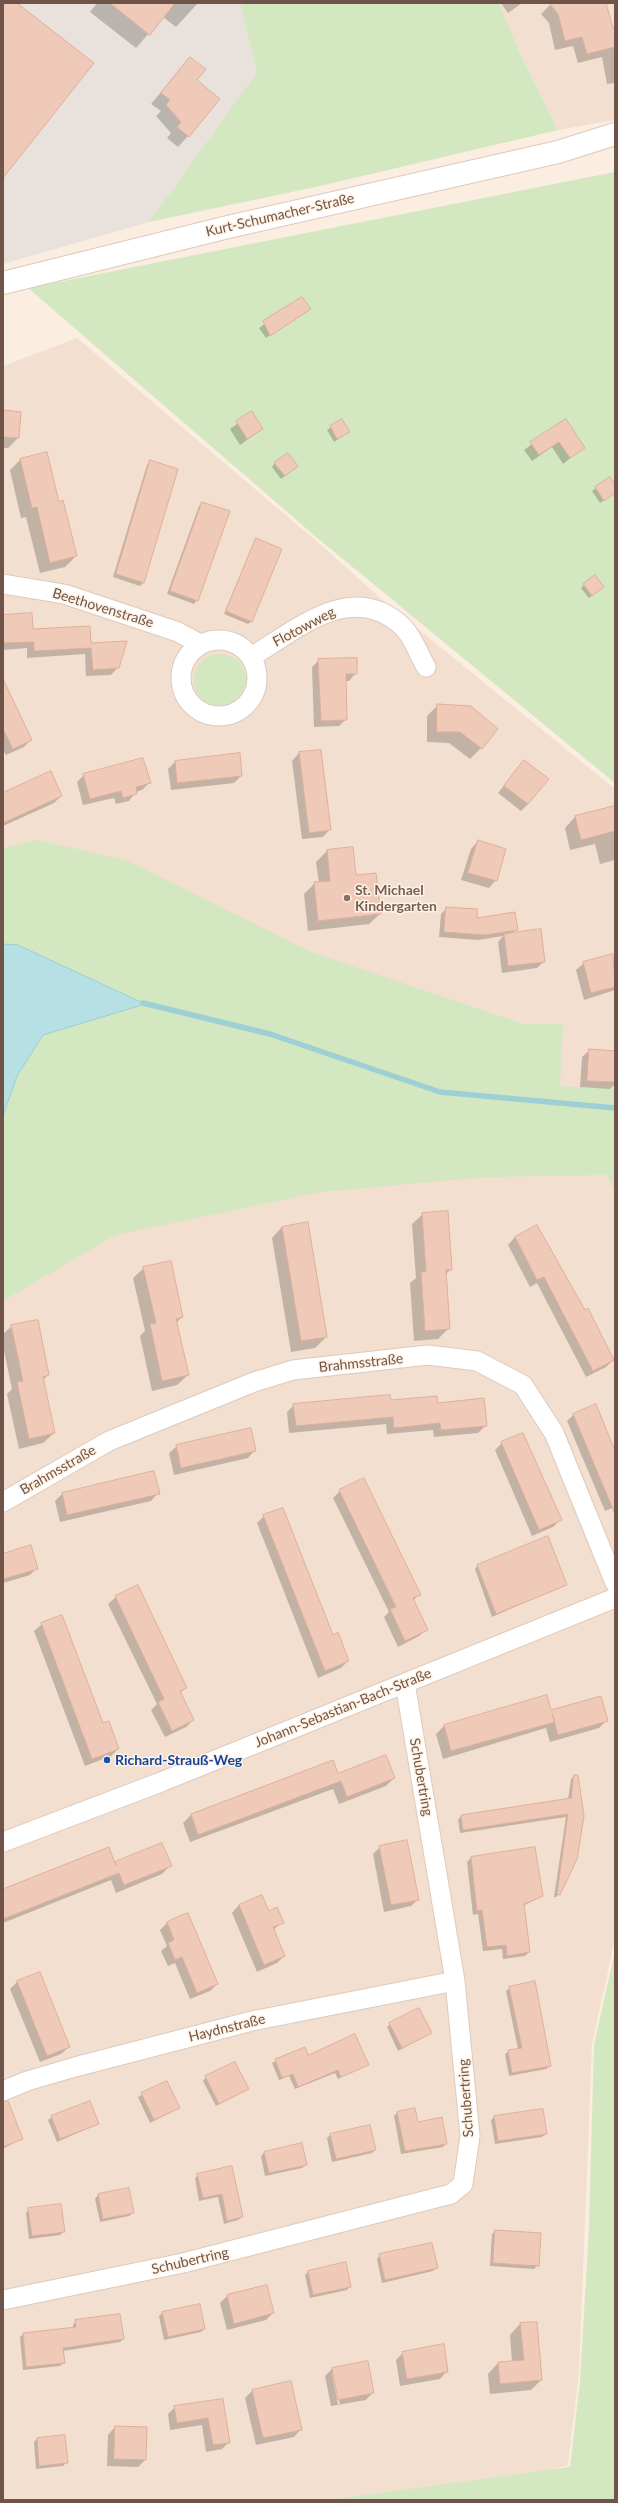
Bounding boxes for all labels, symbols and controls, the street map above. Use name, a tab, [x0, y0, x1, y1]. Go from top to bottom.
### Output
street label: Kurt-Schumacher-Straße	[204, 190, 356, 240]
street label: Beethovenstraße	[50, 585, 156, 631]
street label: Flotowweg	[270, 604, 338, 650]
place label: St. Michael Kindergarten	[355, 882, 437, 914]
marker: St. Michael Kindergarten	[342, 893, 352, 903]
street label: Brahmsstraße	[318, 1350, 404, 1376]
street label: Brahmsstraße	[17, 1442, 99, 1498]
street label: Johann-Sebastian-Bach-Straße	[252, 1665, 434, 1751]
street label: Schubertring	[406, 1737, 436, 1817]
place label: Richard-Strauß-Weg	[115, 1752, 242, 1768]
marker: Richard-Strauß-Weg	[102, 1755, 112, 1765]
street label: Haydnstraße	[187, 2010, 267, 2046]
street label: Schubertring	[455, 2058, 477, 2138]
street label: Schubertring	[150, 2244, 230, 2278]

